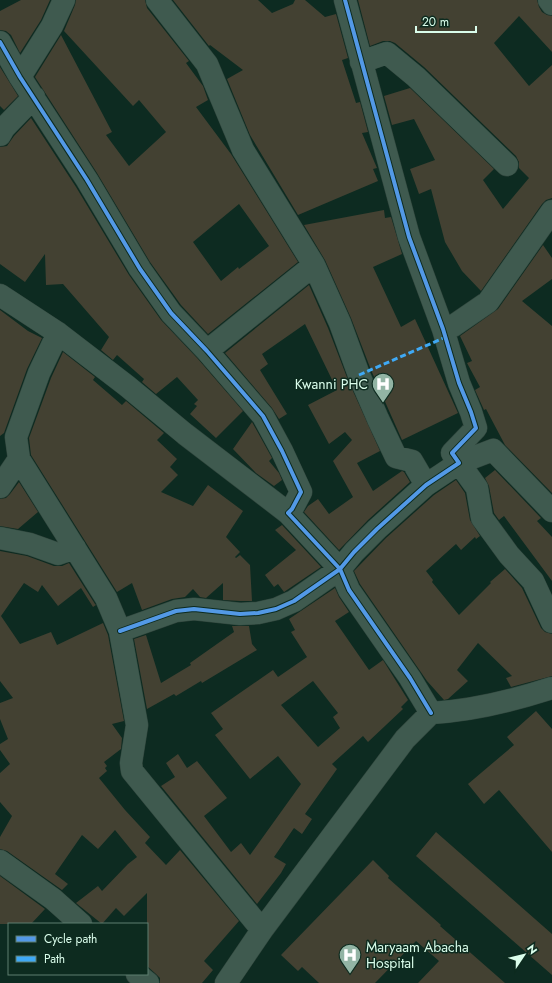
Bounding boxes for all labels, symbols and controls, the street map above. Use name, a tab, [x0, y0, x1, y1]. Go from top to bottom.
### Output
scale bar	[416, 8, 476, 34]
text: 20 m	[422, 13, 449, 31]
hospital icon: Kwanni PHC	[370, 371, 396, 404]
place label: Kwanni PHC	[295, 374, 368, 394]
legend	[8, 923, 148, 975]
text: Cycle path	[44, 930, 97, 948]
north arrow	[504, 935, 544, 975]
place label: Maryaam Abacha Hospital	[366, 937, 469, 973]
text: N	[523, 941, 541, 957]
hospital icon: Maryaam Abacha Hospital	[337, 942, 363, 975]
text: Path	[44, 950, 65, 968]

